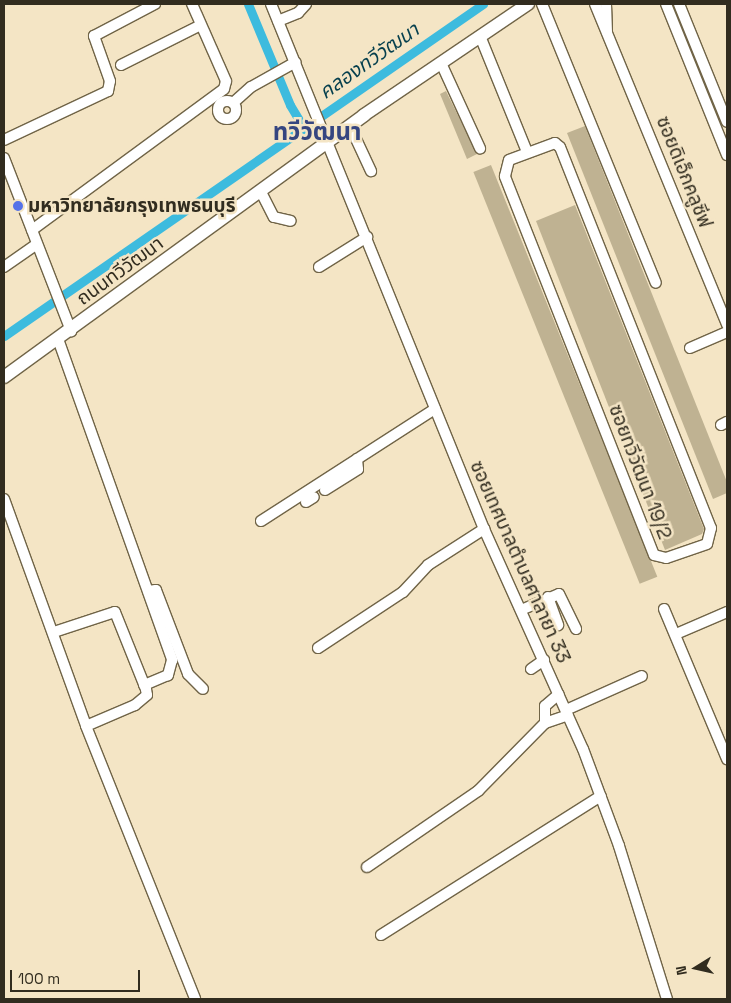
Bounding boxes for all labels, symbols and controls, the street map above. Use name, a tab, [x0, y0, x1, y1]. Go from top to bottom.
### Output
water label: คลองทวีวัฒนา	[315, 18, 423, 104]
street label: ซอยดิเอ็กคลูซีฟ	[651, 113, 717, 231]
district label: ทวีวัฒนา	[273, 118, 361, 146]
place label: มหาวิทยาลัยกรุงเทพธนบุรี	[28, 195, 235, 217]
marker: มหาวิทยาลัยกรุงเทพธนบุรี	[12, 200, 24, 212]
street label: ถนนทวีวัฒนา	[72, 232, 168, 310]
street label: ซอยทวีวัฒนา 19/2	[604, 401, 676, 543]
street label: ซอยเทศบาลตำบลศาลายา 33	[465, 457, 575, 667]
north arrow	[671, 943, 721, 993]
scale bar	[12, 960, 142, 992]
text: N	[672, 964, 691, 977]
text: 100 m	[18, 969, 60, 988]

